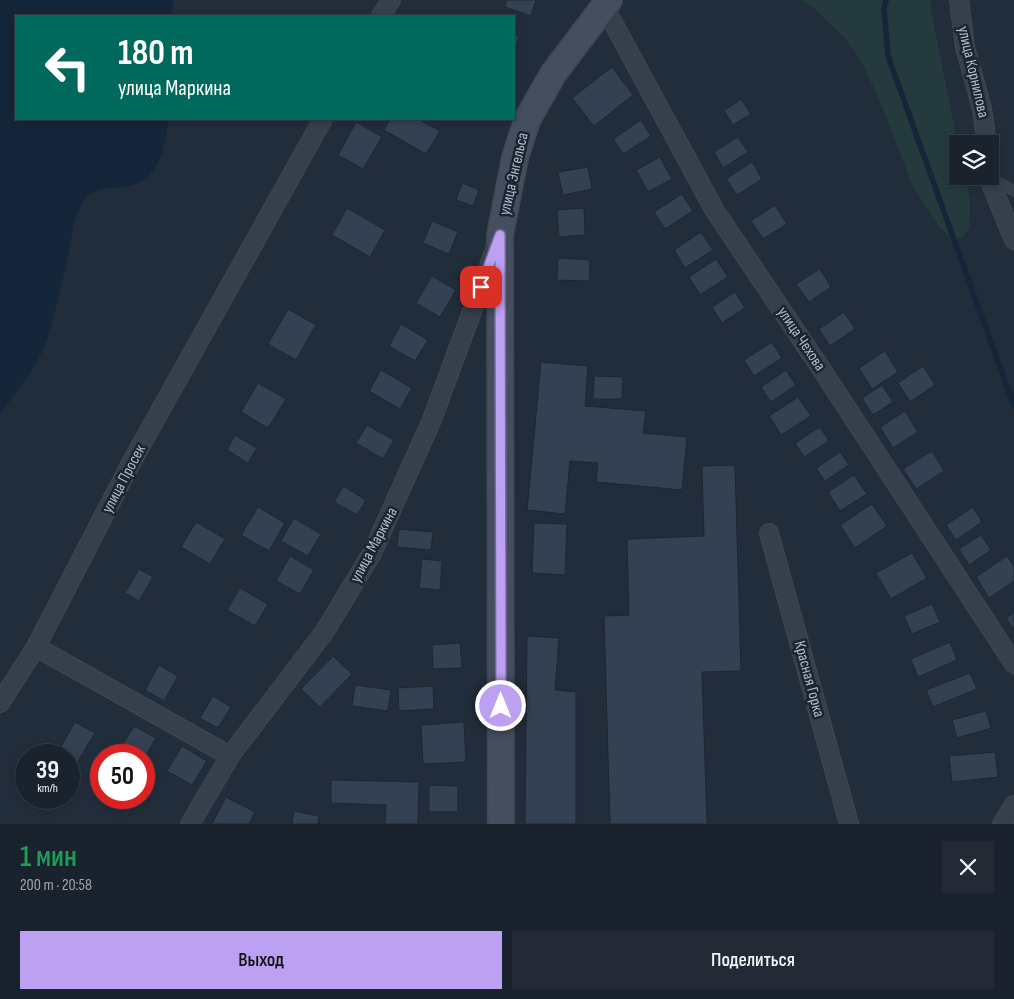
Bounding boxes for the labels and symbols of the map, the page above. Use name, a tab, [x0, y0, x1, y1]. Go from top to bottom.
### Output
street label: улица Корнилова	[953, 24, 993, 120]
street label: улица Энгельса	[495, 131, 533, 217]
pin	[460, 266, 502, 308]
street label: улица Чехова	[773, 303, 829, 375]
street label: улица Просек	[98, 441, 150, 516]
street label: улица Маркина	[346, 504, 402, 586]
street label: Красная Горка	[790, 639, 828, 719]
position arrow	[474, 679, 526, 731]
speed limit sign: 50	[90, 744, 155, 809]

